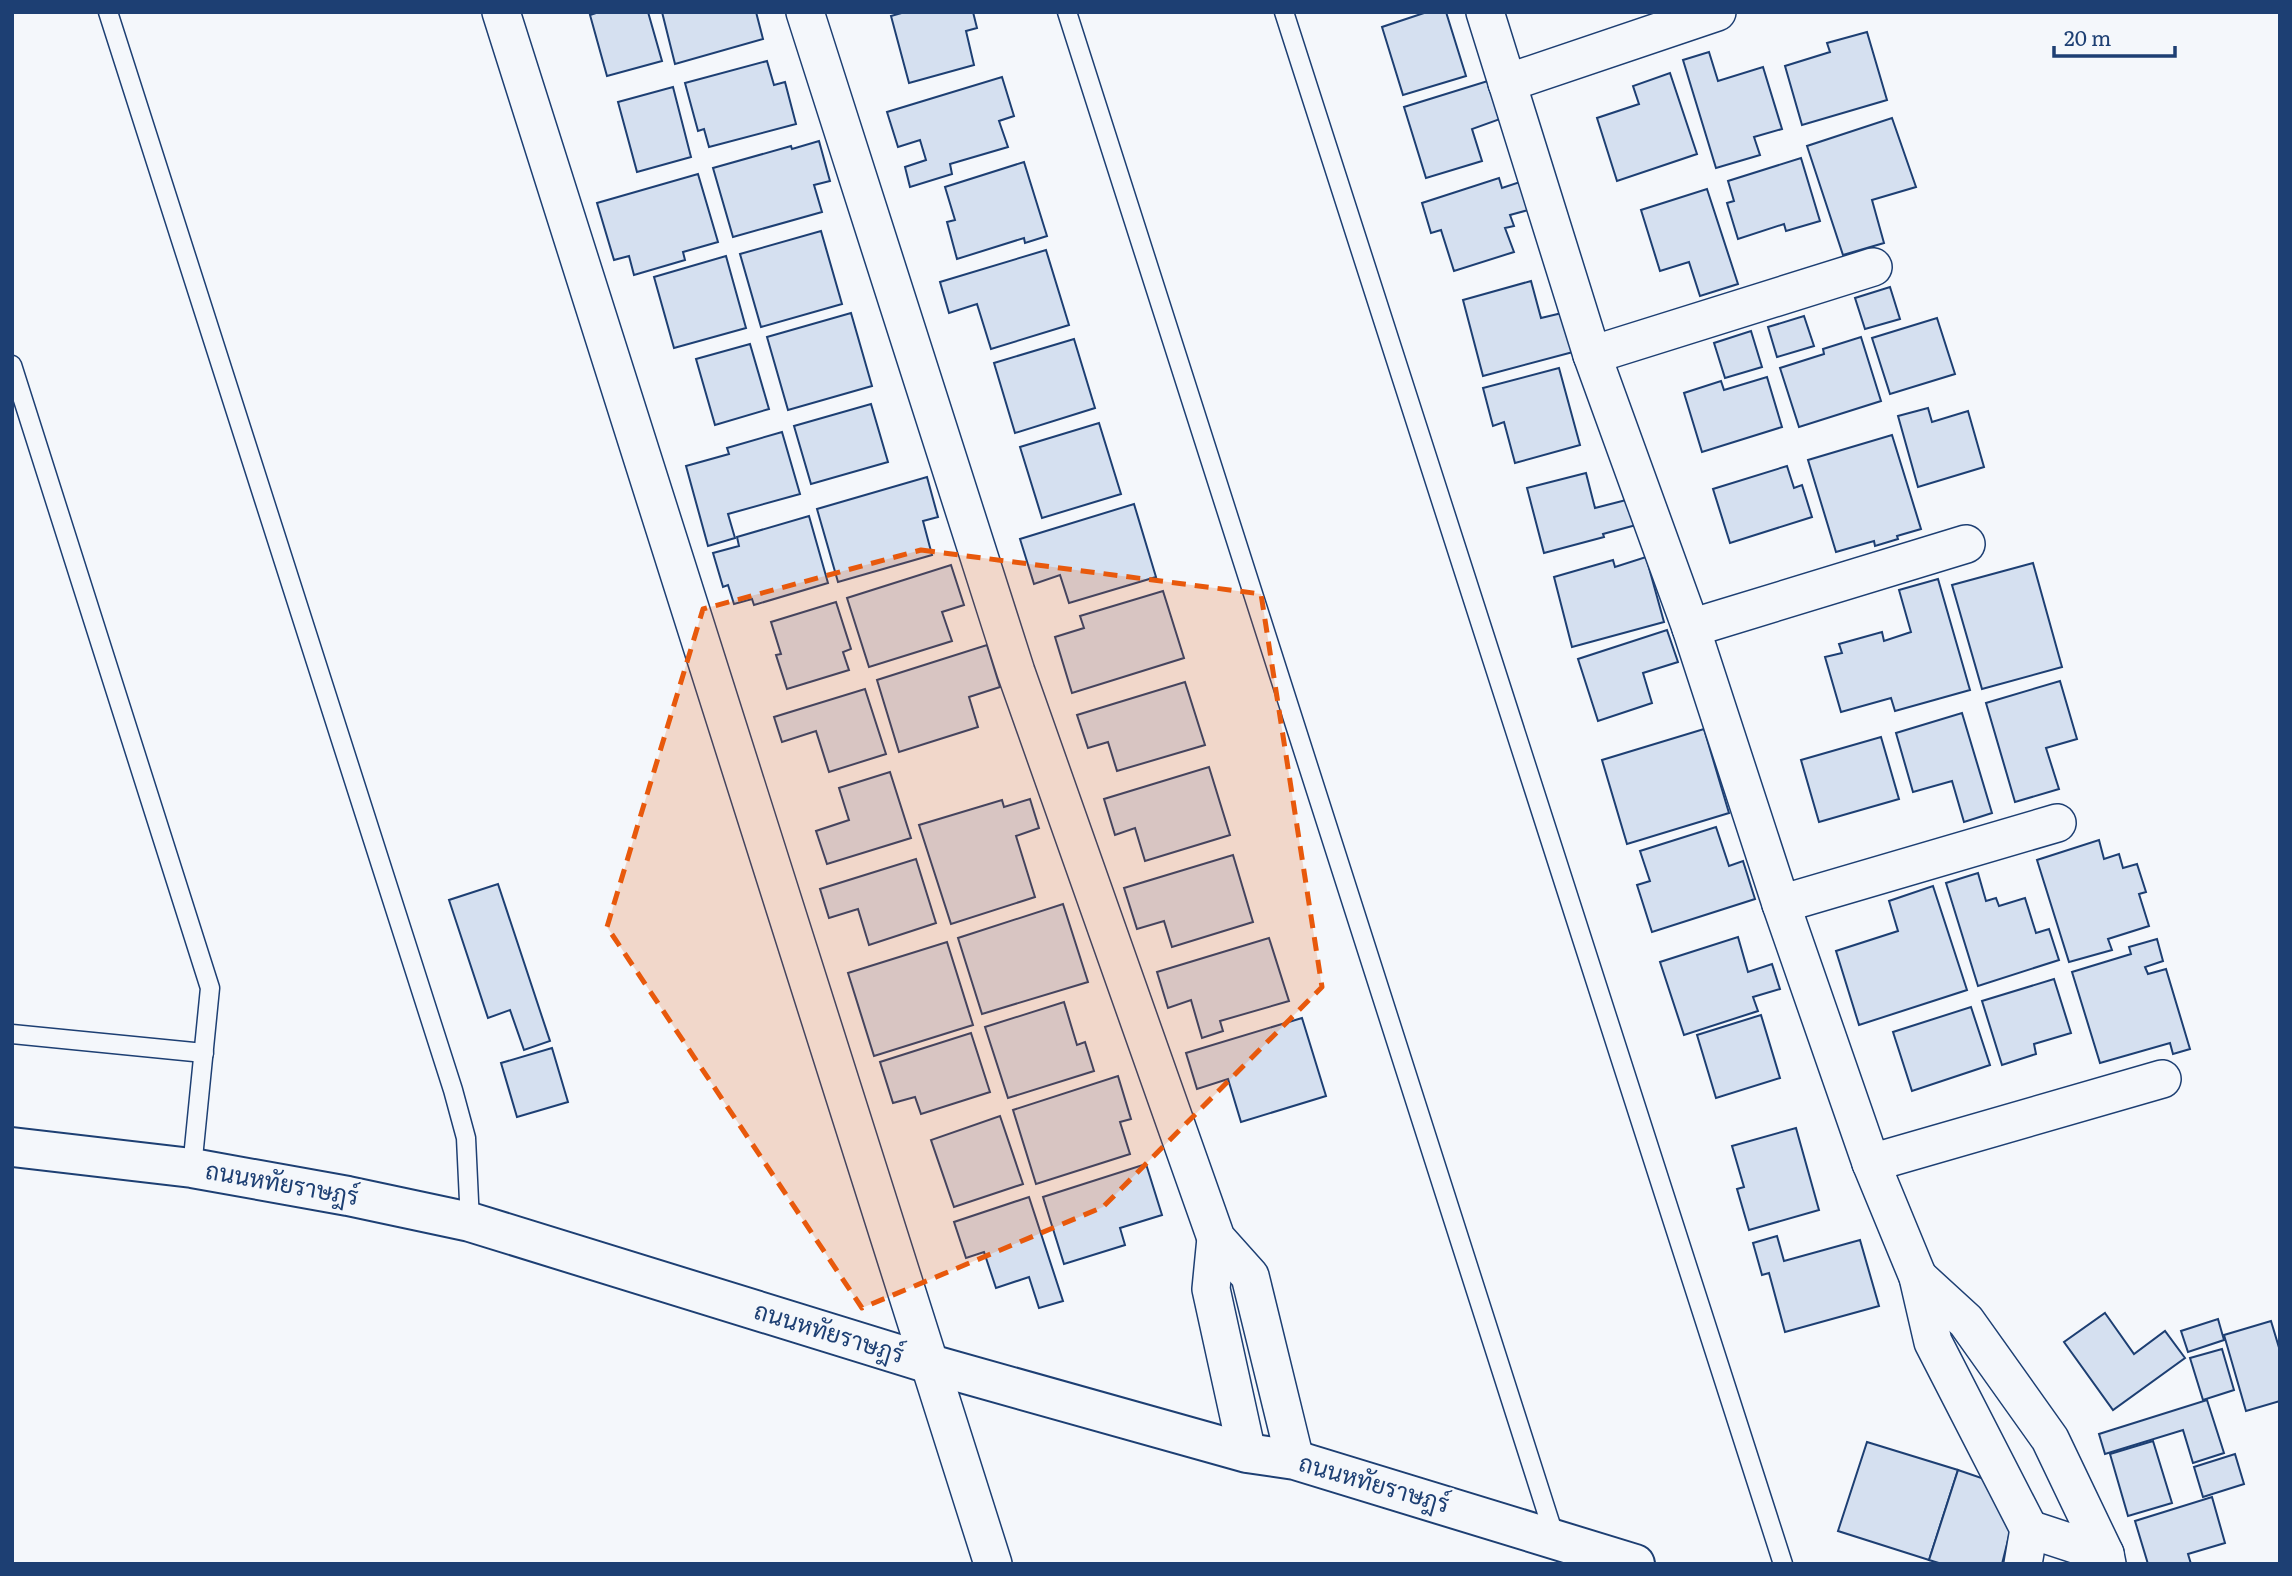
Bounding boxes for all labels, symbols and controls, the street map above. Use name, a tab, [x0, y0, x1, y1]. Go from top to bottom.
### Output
scale bar	[2054, 14, 2175, 58]
text: 20 m	[2064, 21, 2111, 52]
street label: ถนนหทัยราษฎร์	[203, 1151, 362, 1213]
street label: ถนนหทัยราษฎร์	[750, 1291, 909, 1371]
street label: ถนนหทัยราษฎร์	[1295, 1443, 1454, 1521]

